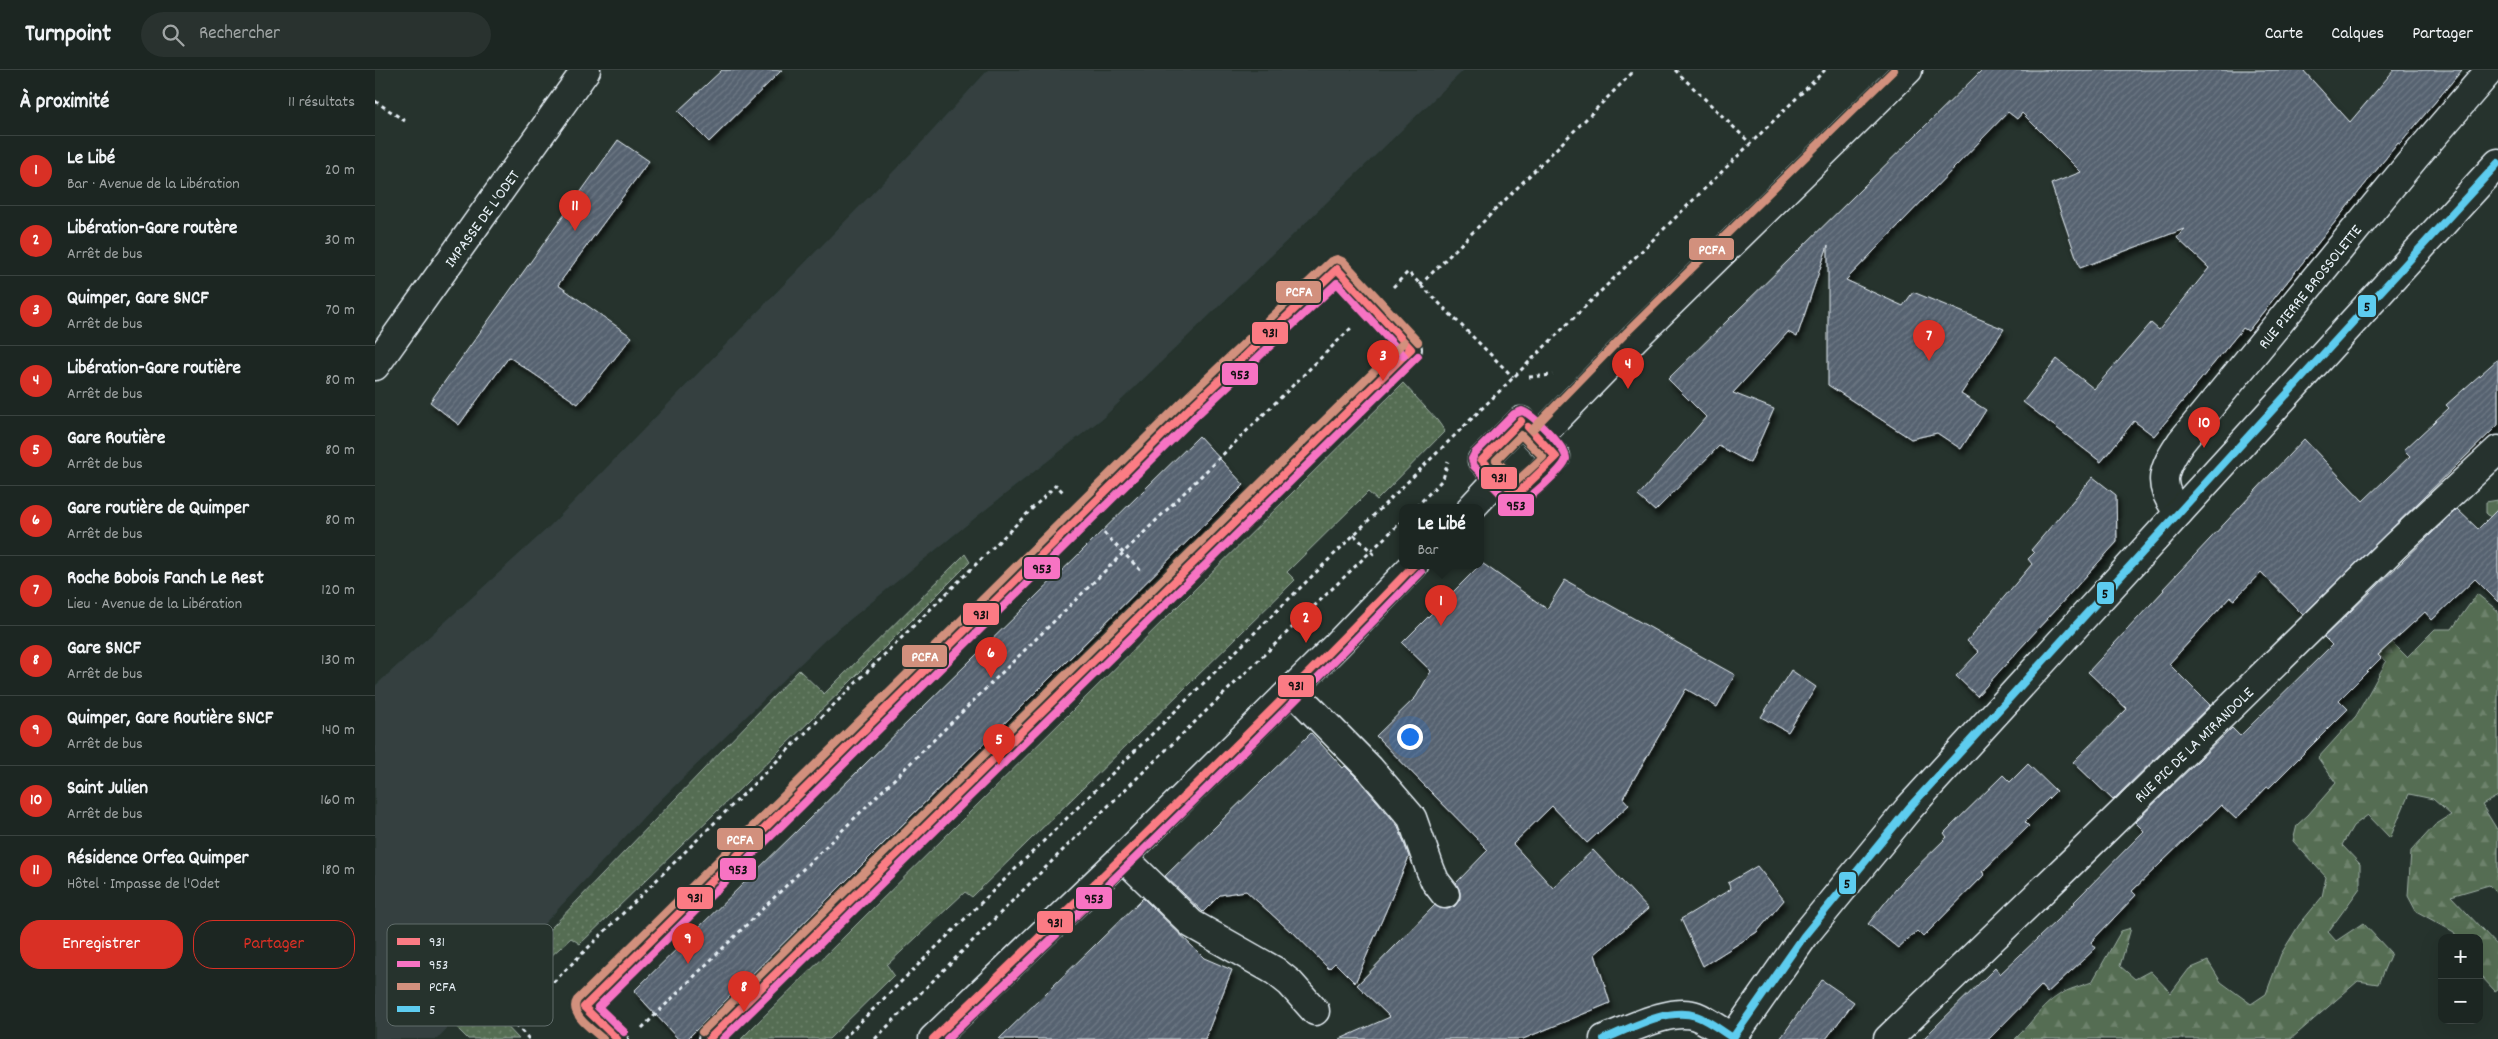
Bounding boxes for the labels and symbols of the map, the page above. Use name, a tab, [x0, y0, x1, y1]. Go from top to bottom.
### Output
street label: IMPASSE DE L'ODET	[440, 166, 527, 273]
pin: 11	[559, 190, 591, 231]
street label: RUE PIERRE BROSSOLETTE	[2253, 220, 2369, 355]
line badge: PCFA	[1688, 237, 1735, 261]
text: PCFA	[1698, 241, 1726, 261]
line badge: PCFA	[1275, 280, 1322, 304]
text: PCFA	[1285, 283, 1313, 303]
line badge: 5	[2357, 294, 2377, 318]
text: 5	[2364, 298, 2371, 318]
pin: 7	[1913, 320, 1945, 361]
line badge: 931	[1251, 321, 1289, 345]
text: 931	[1262, 324, 1278, 344]
pin: 3	[1367, 340, 1399, 381]
pin: 4	[1612, 348, 1644, 389]
line badge: 953	[1221, 362, 1259, 386]
text: 953	[1230, 366, 1250, 386]
pin: 10	[2188, 407, 2220, 448]
line badge: 931	[1480, 466, 1518, 490]
text: 931	[1491, 469, 1507, 489]
line badge: 953	[1497, 493, 1535, 517]
text: 953	[1506, 497, 1526, 517]
line badge: 953	[1023, 556, 1061, 580]
text: 953	[1032, 560, 1052, 580]
line badge: 5	[2096, 581, 2115, 605]
pin: 1	[1425, 585, 1457, 626]
text: 5	[2102, 585, 2109, 605]
line badge: 931	[962, 602, 1000, 626]
pin: 2	[1290, 602, 1322, 643]
text: 931	[973, 606, 989, 626]
pin: 6	[975, 637, 1007, 678]
line badge: PCFA	[901, 644, 948, 668]
text: PCFA	[911, 648, 939, 668]
line badge: 931	[1277, 674, 1315, 698]
text: 931	[1288, 677, 1304, 697]
street label: RUE PIC DE LA MIRANDOLE	[2130, 682, 2260, 809]
pin: 5	[983, 724, 1015, 765]
your location	[1397, 724, 1423, 750]
line badge: PCFA	[716, 827, 764, 851]
text: PCFA	[726, 831, 754, 851]
line badge: 953	[719, 857, 757, 881]
text: 953	[728, 861, 748, 881]
line badge: 5	[1838, 871, 1857, 895]
text: 5	[1844, 875, 1851, 895]
line badge: 931	[676, 886, 714, 910]
line badge: 953	[1075, 886, 1113, 910]
text: 931	[687, 889, 703, 909]
text: 953	[1084, 890, 1104, 910]
line badge: 931	[1036, 910, 1074, 934]
text: 931	[1047, 914, 1063, 934]
pin: 9	[672, 923, 704, 964]
legend	[387, 924, 553, 1026]
text: 931	[429, 933, 445, 953]
text: 953	[429, 956, 448, 976]
pin: 8	[728, 971, 760, 1012]
text: PCFA	[429, 978, 457, 998]
text: 5	[429, 1001, 435, 1021]

